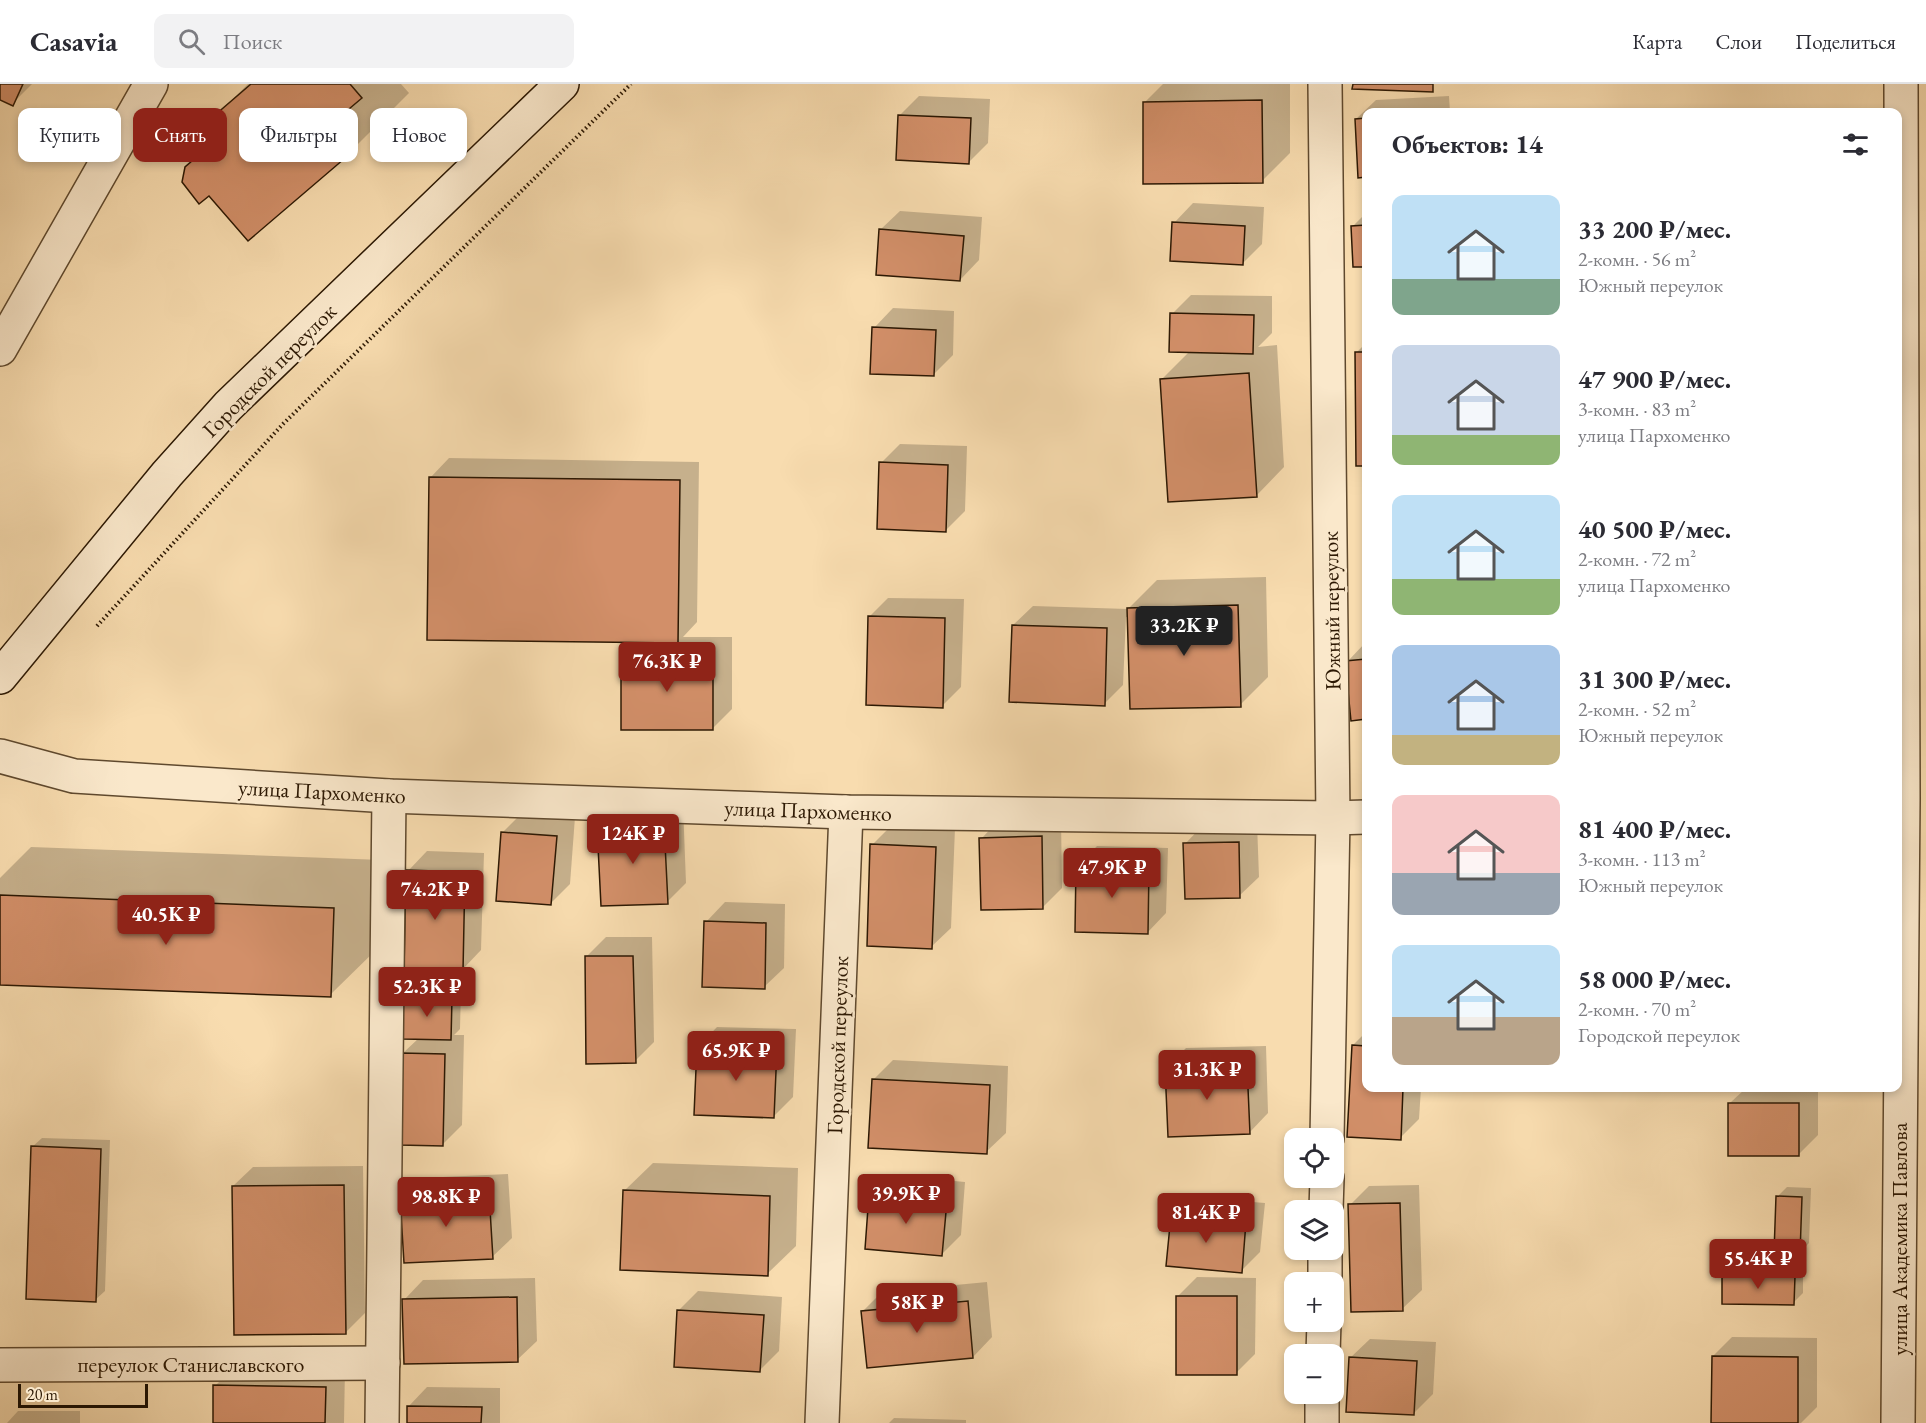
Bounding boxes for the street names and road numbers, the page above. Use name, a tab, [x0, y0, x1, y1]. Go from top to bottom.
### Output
street label: Городской переулок	[196, 297, 343, 444]
street label: Южный переулок	[1316, 530, 1347, 691]
street label: улица Пархоменко	[237, 773, 407, 810]
street label: улица Пархоменко	[724, 793, 892, 828]
street label: Городской переулок	[820, 955, 855, 1135]
street label: улица Академика Павлова	[1885, 1122, 1914, 1355]
street label: переулок Станиславского	[78, 1350, 305, 1379]

